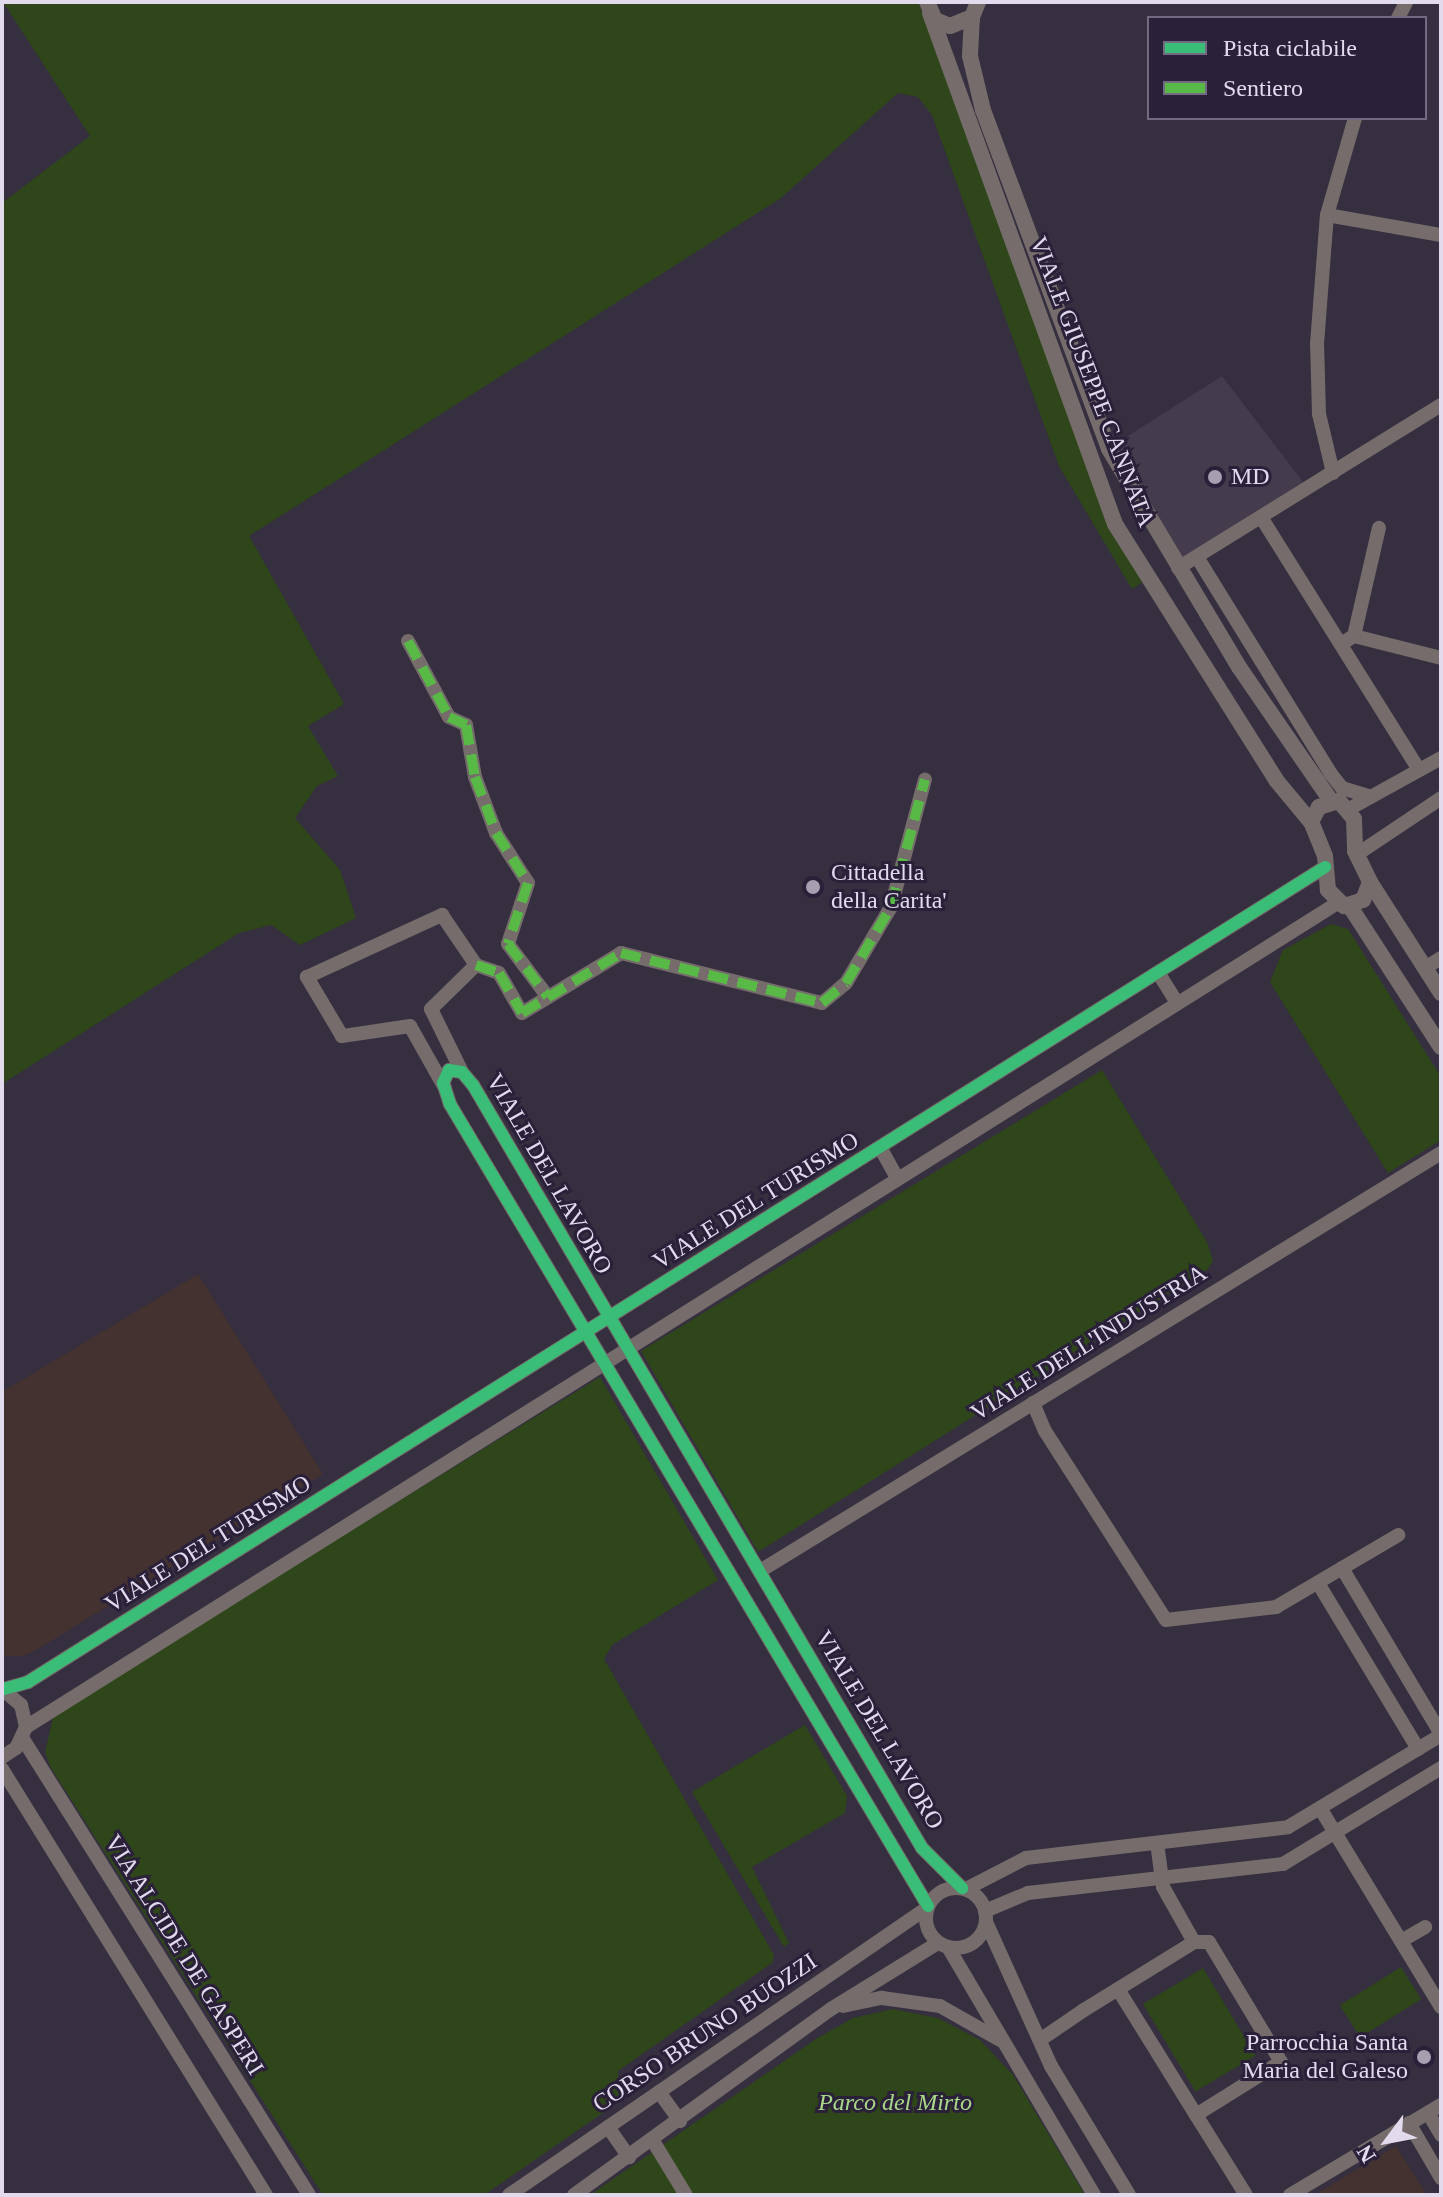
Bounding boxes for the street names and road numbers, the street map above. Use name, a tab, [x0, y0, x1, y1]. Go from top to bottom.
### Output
street label: VIALE GIUSEPPE CANNATA	[1023, 233, 1161, 531]
street label: VIALE DEL LAVORO	[480, 1068, 618, 1280]
street label: VIALE DEL TURISMO	[647, 1126, 865, 1276]
street label: VIALE DELL'INDUSTRIA	[966, 1258, 1212, 1428]
street label: VIALE DEL TURISMO	[99, 1469, 317, 1619]
street label: VIALE DEL LAVORO	[808, 1625, 950, 1835]
street label: VIA ALCIDE DE GASPERI	[97, 1828, 271, 2082]
street label: CORSO BRUNO BUOZZI	[588, 1947, 822, 2119]

